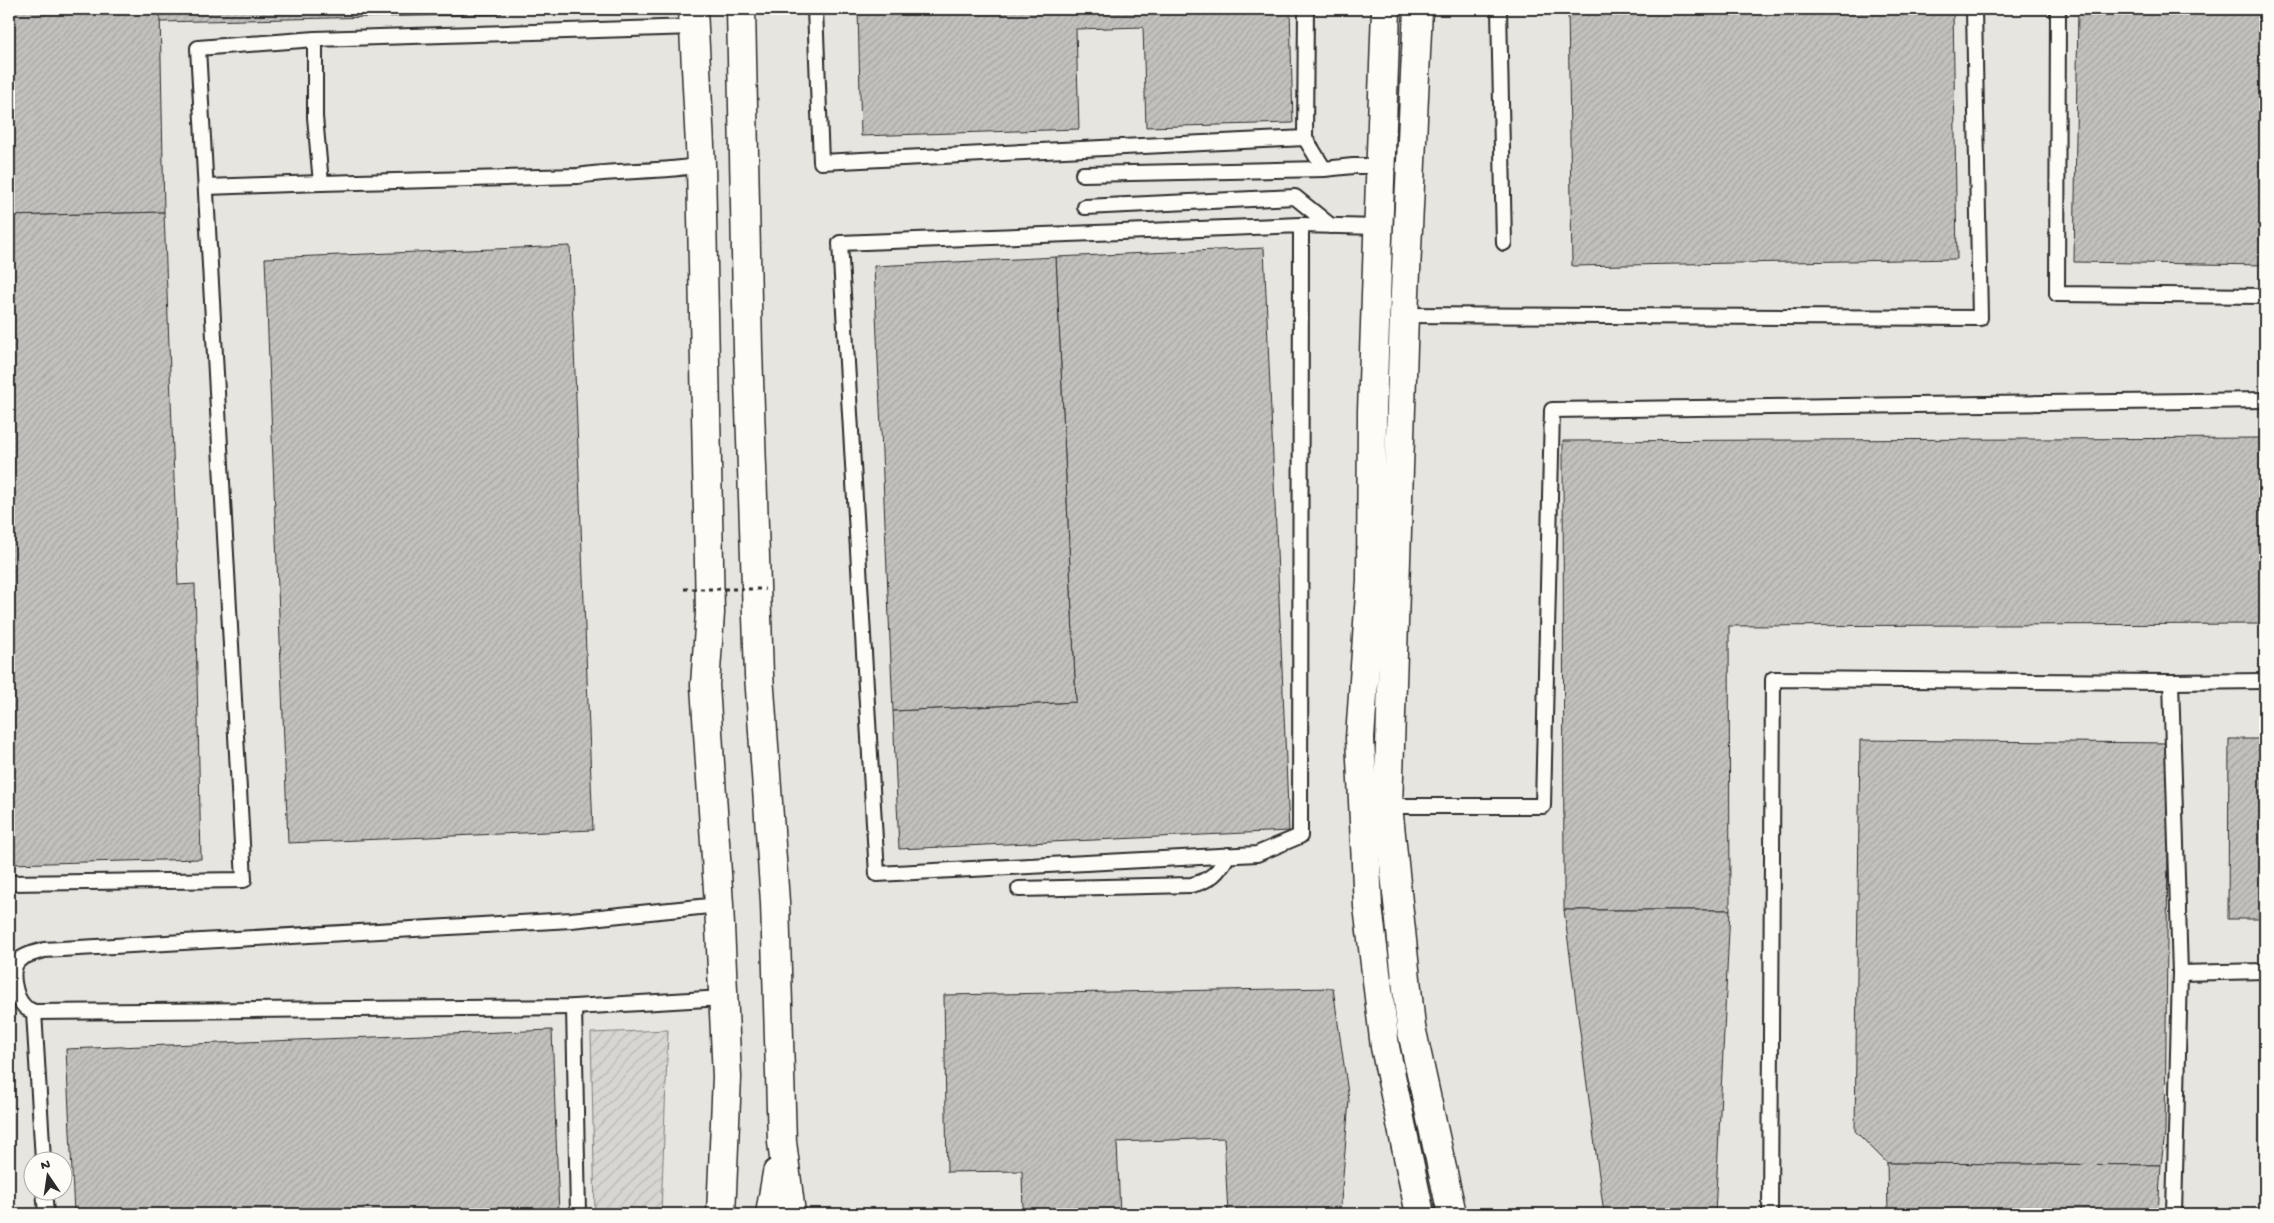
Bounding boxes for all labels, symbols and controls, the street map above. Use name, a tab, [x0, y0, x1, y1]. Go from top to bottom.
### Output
north arrow	[22, 1150, 72, 1200]
text: N	[39, 1156, 52, 1175]

